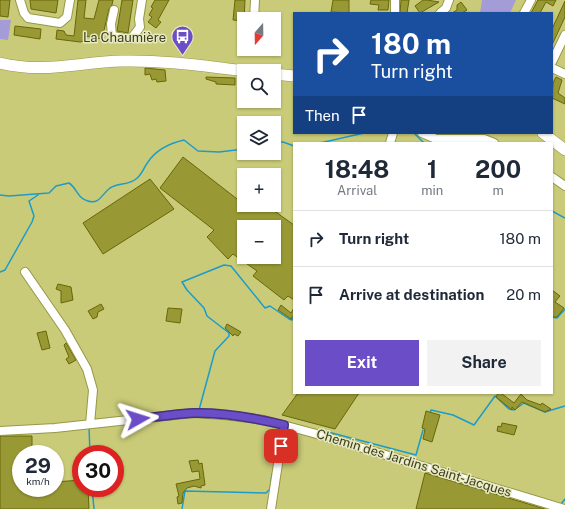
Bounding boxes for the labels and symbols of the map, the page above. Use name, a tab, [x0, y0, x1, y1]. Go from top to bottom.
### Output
north arrow	[237, 12, 281, 56]
bus stop icon: La Chaumière	[169, 24, 195, 57]
place label: La Chaumière	[83, 30, 166, 45]
position arrow	[117, 398, 159, 440]
street label: Chemin des Jardins Saint-Jacques	[315, 426, 513, 500]
pin	[264, 429, 298, 463]
speed limit sign: 30	[72, 445, 124, 497]

